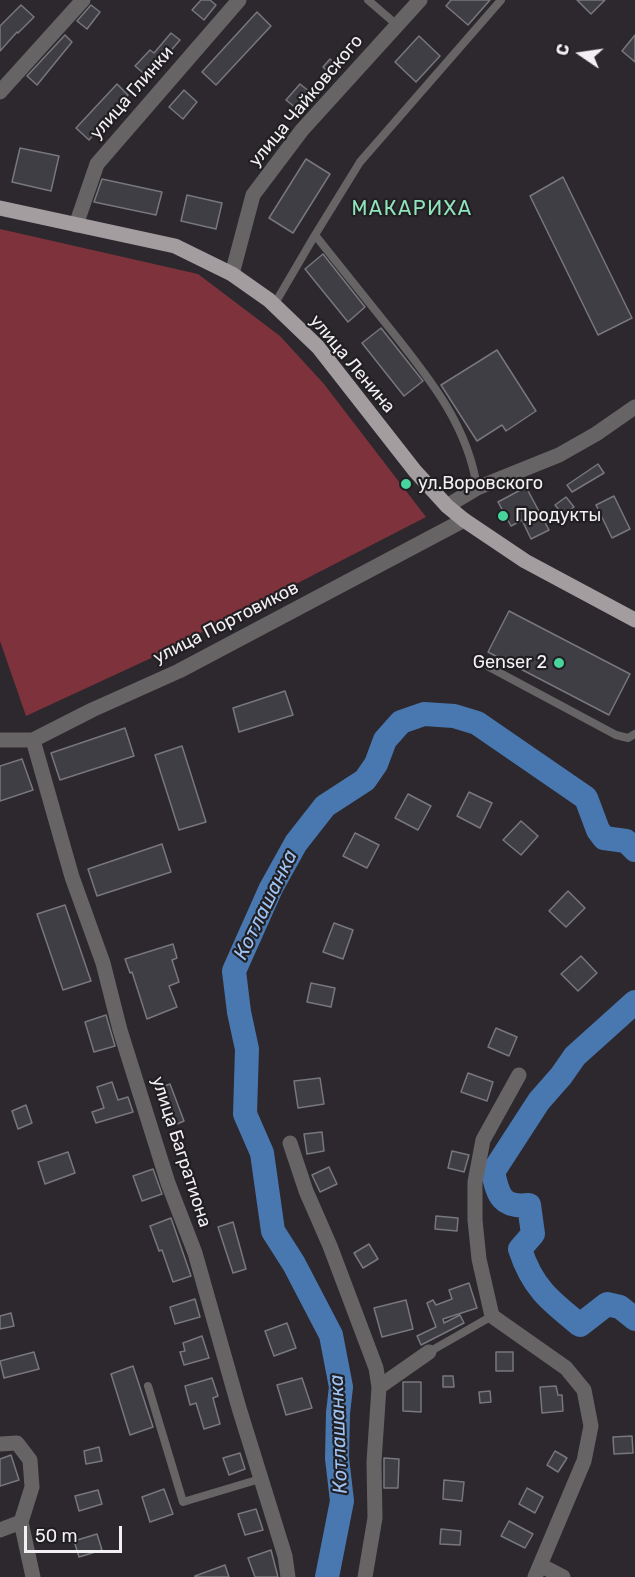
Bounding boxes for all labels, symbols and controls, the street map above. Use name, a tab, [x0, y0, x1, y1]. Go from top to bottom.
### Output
north arrow	[551, 24, 611, 84]
street label: улица Чайковского	[244, 31, 368, 171]
street label: улица Глинки	[86, 42, 178, 144]
text: С	[552, 42, 573, 57]
district label: МАКАРИХА	[351, 197, 473, 221]
street label: улица Ленина	[305, 310, 399, 418]
place label: ул.Воровского	[418, 473, 543, 495]
marker: ул.Воровского	[399, 477, 413, 491]
place label: Продукты	[515, 505, 601, 527]
marker: Продукты	[496, 509, 510, 523]
street label: улица Портовиков	[150, 577, 302, 669]
place label: Genser 2	[473, 652, 547, 674]
marker: Genser 2	[552, 656, 566, 670]
water label: Котлашанка	[229, 846, 303, 964]
street label: улица Багратиона	[146, 1074, 216, 1230]
water label: Котлашанка	[325, 1374, 353, 1494]
scale bar	[27, 1514, 124, 1552]
text: 50 m	[35, 1525, 78, 1547]

